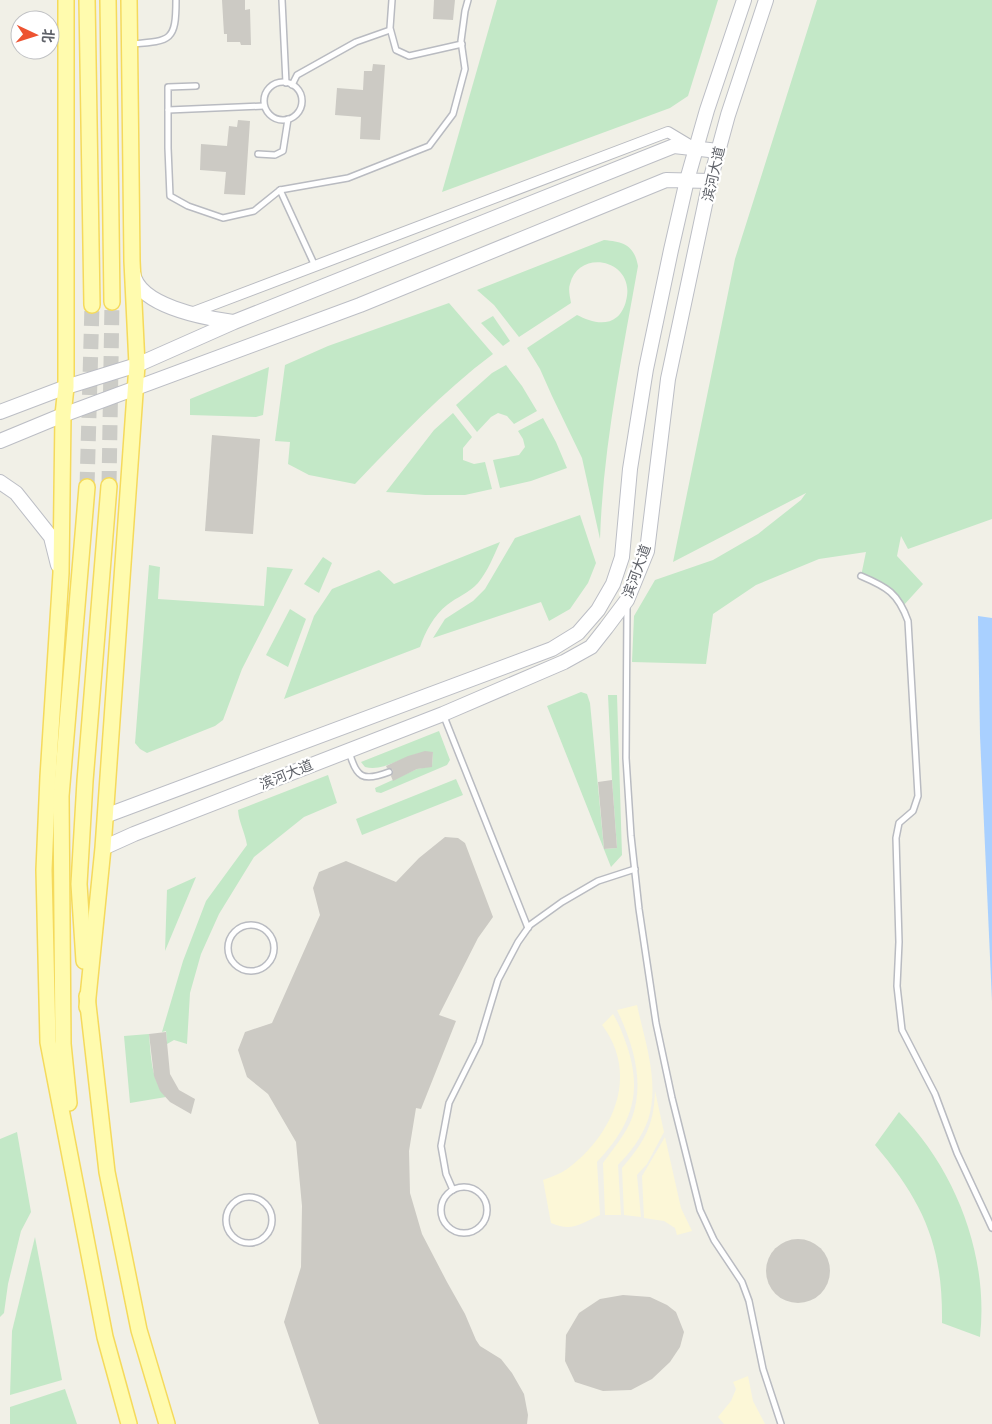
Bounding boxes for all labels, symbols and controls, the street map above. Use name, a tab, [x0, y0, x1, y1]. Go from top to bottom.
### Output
north arrow	[10, 10, 60, 60]
text: 北	[38, 28, 59, 44]
street label: 滨河大道	[696, 144, 730, 204]
street label: 滨河大道	[617, 541, 655, 601]
street label: 滨河大道	[256, 754, 316, 794]

